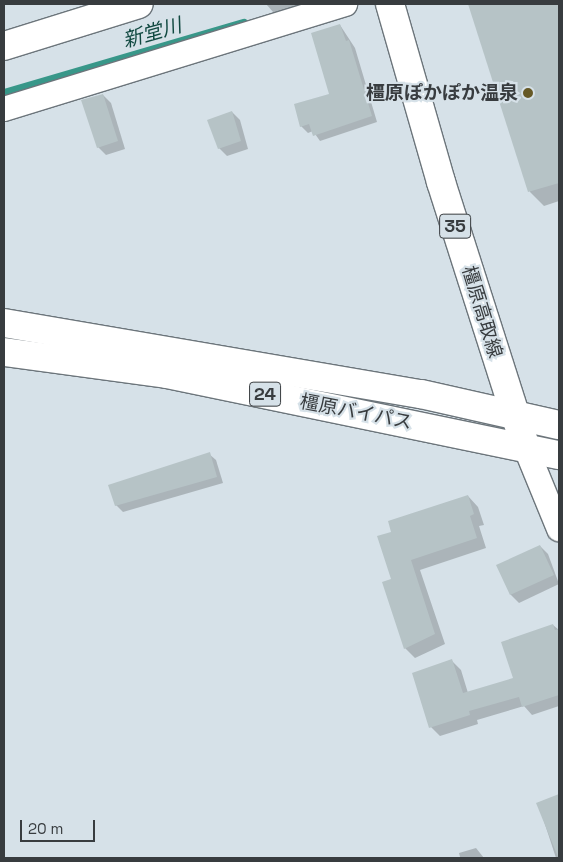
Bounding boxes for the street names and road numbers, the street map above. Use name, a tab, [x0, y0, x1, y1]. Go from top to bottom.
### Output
road number: 35	[439, 210, 471, 242]
street label: 橿原高取線	[457, 263, 507, 361]
road number: 24	[249, 378, 281, 409]
street label: 橿原バイパス	[298, 390, 414, 434]

